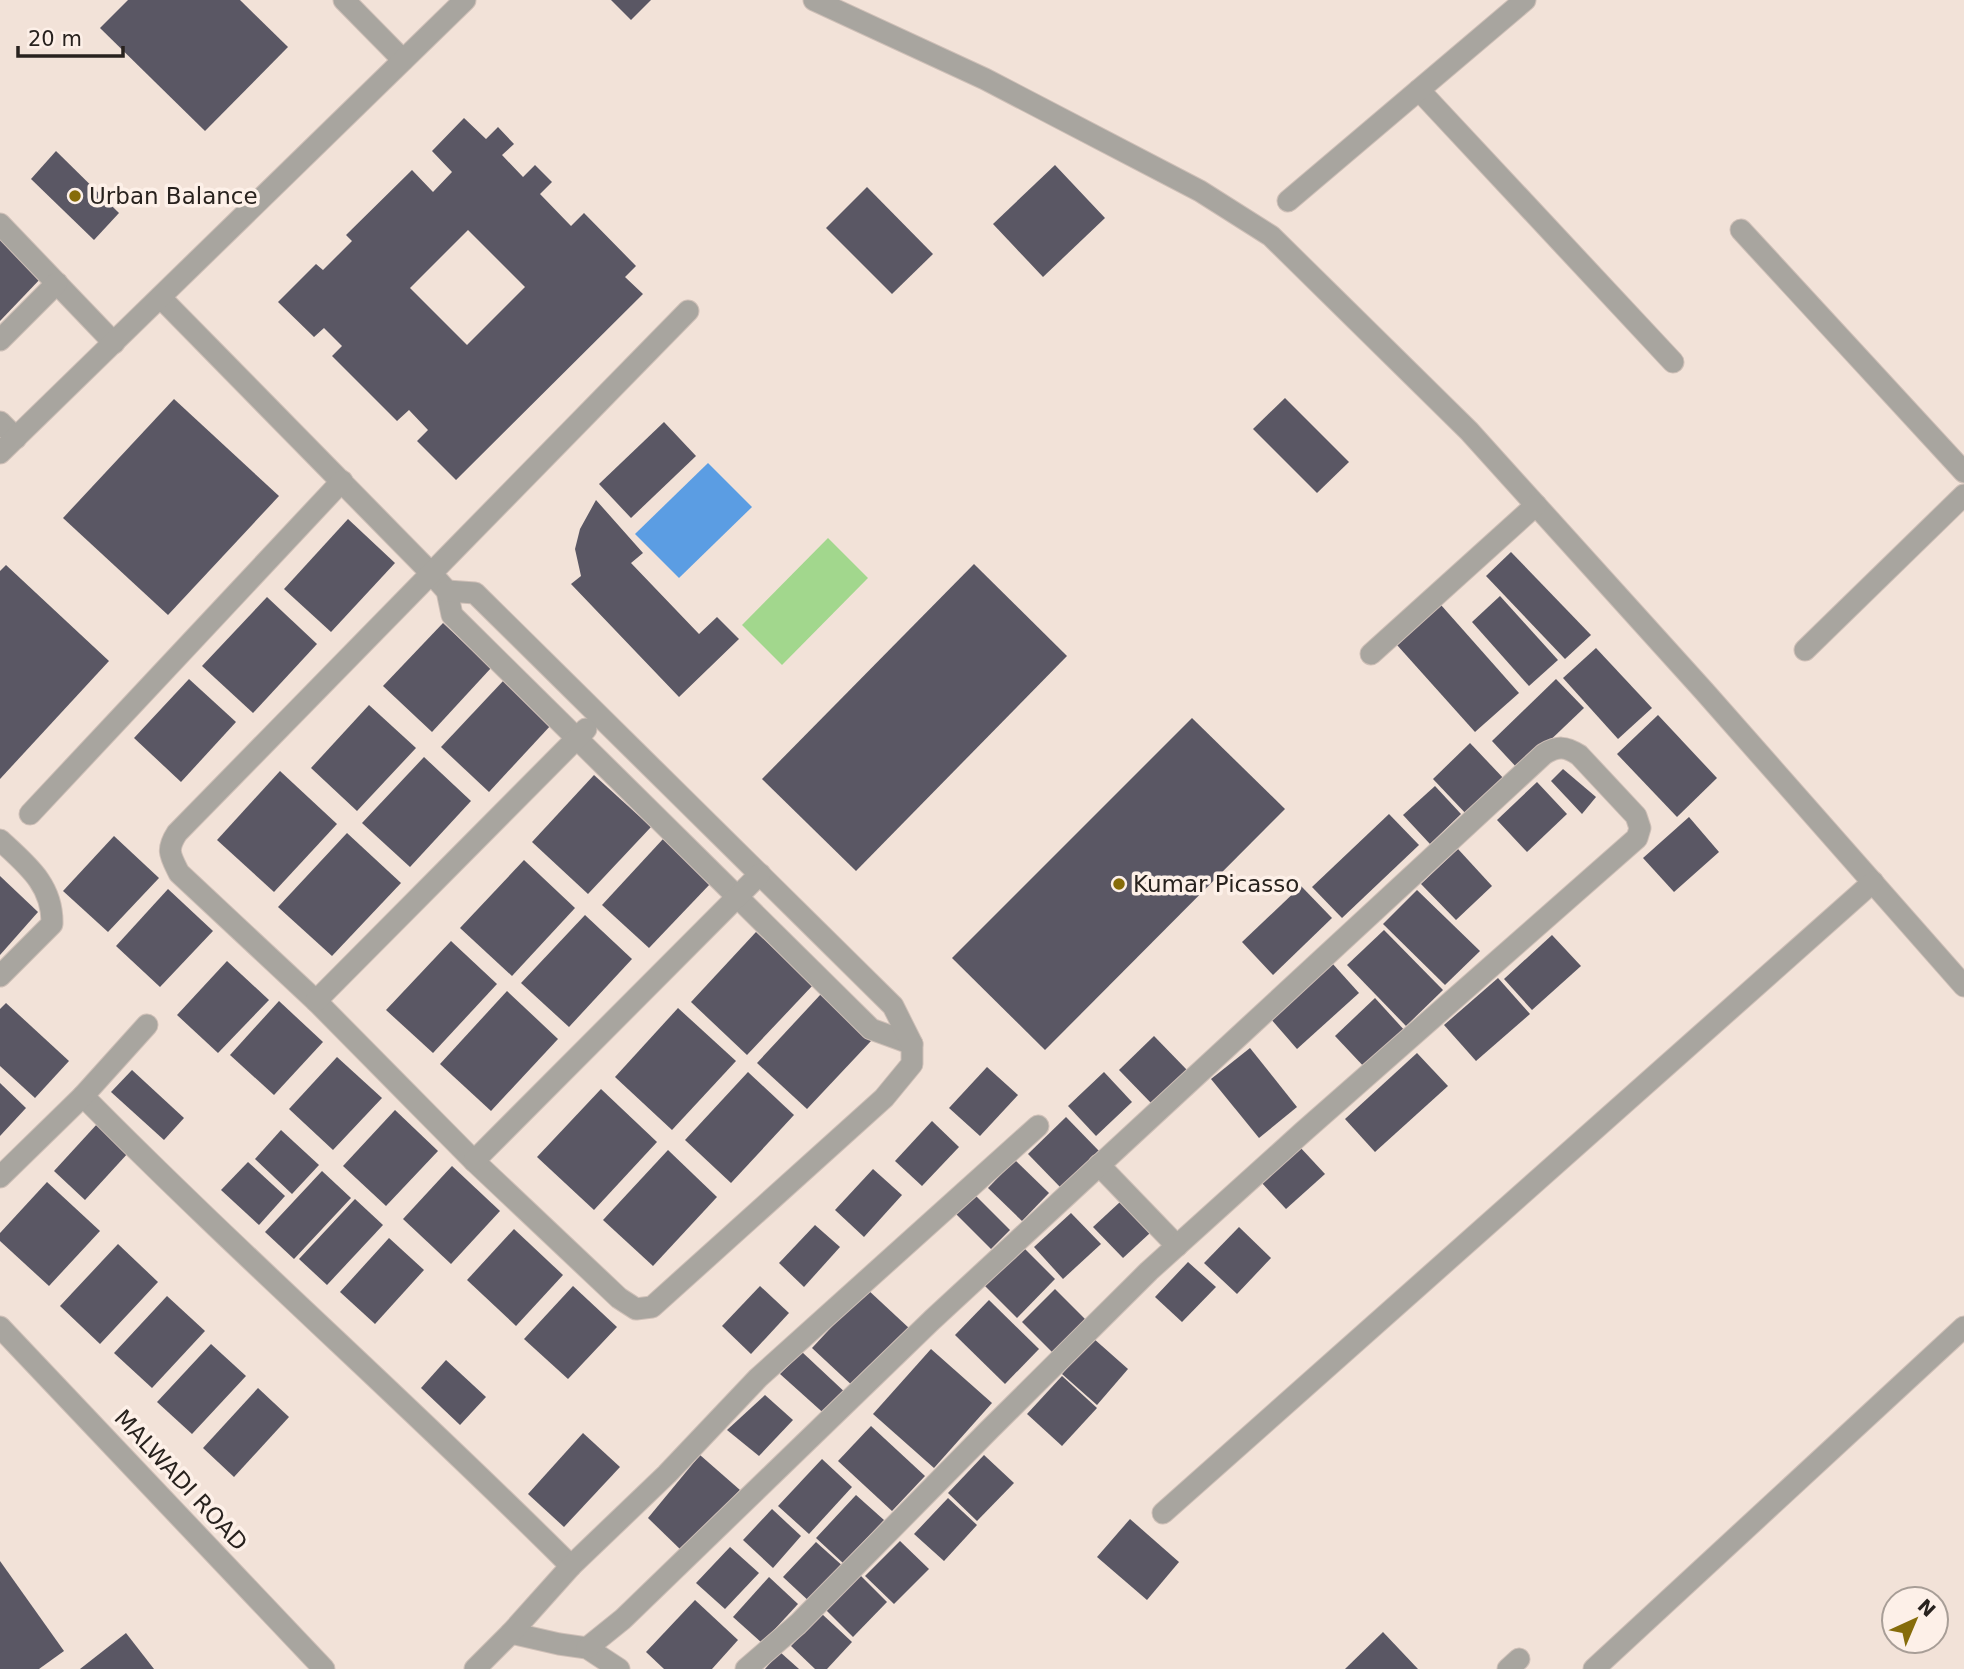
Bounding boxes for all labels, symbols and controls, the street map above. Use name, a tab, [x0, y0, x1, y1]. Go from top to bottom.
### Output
scale bar	[18, 14, 122, 58]
text: 20 m	[28, 27, 82, 51]
place label: Urban Balance	[89, 183, 258, 209]
marker: Urban Balance	[67, 188, 83, 204]
place label: Kumar Picasso	[1133, 871, 1299, 897]
marker: Kumar Picasso	[1111, 876, 1127, 892]
street label: MALWADI ROAD	[109, 1404, 253, 1556]
north arrow	[1880, 1585, 1950, 1655]
text: N	[1913, 1594, 1940, 1621]

